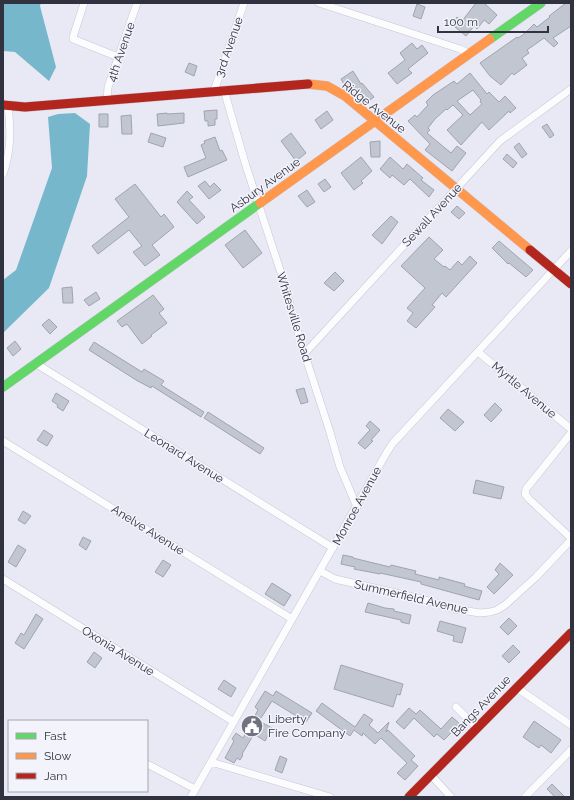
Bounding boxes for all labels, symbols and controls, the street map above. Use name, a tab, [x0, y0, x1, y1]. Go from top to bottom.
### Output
scale bar	[438, 8, 548, 34]
street label: 3rd Avenue	[212, 15, 246, 79]
text: 100 m	[444, 15, 478, 29]
street label: 4th Avenue	[104, 20, 138, 84]
street label: Ridge Avenue	[339, 78, 409, 136]
street label: Asbury Avenue	[227, 155, 303, 215]
street label: Sewall Avenue	[399, 181, 465, 249]
street label: Whitesville Road	[274, 270, 314, 364]
street label: Myrtle Avenue	[489, 359, 559, 421]
street label: Leonard Avenue	[142, 426, 226, 486]
street label: Monroe Avenue	[330, 464, 384, 548]
street label: Anelve Avenue	[109, 502, 187, 558]
street label: Summerfield Avenue	[353, 577, 469, 617]
street label: Oxonia Avenue	[79, 623, 157, 679]
street label: Bangs Avenue	[448, 673, 514, 739]
place label: Liberty Fire Company	[268, 712, 346, 740]
public building icon: Liberty Fire Company	[239, 713, 265, 739]
legend	[8, 720, 148, 792]
text: Fast	[44, 729, 67, 743]
text: Slow	[44, 749, 71, 763]
text: Jam	[44, 769, 67, 783]

